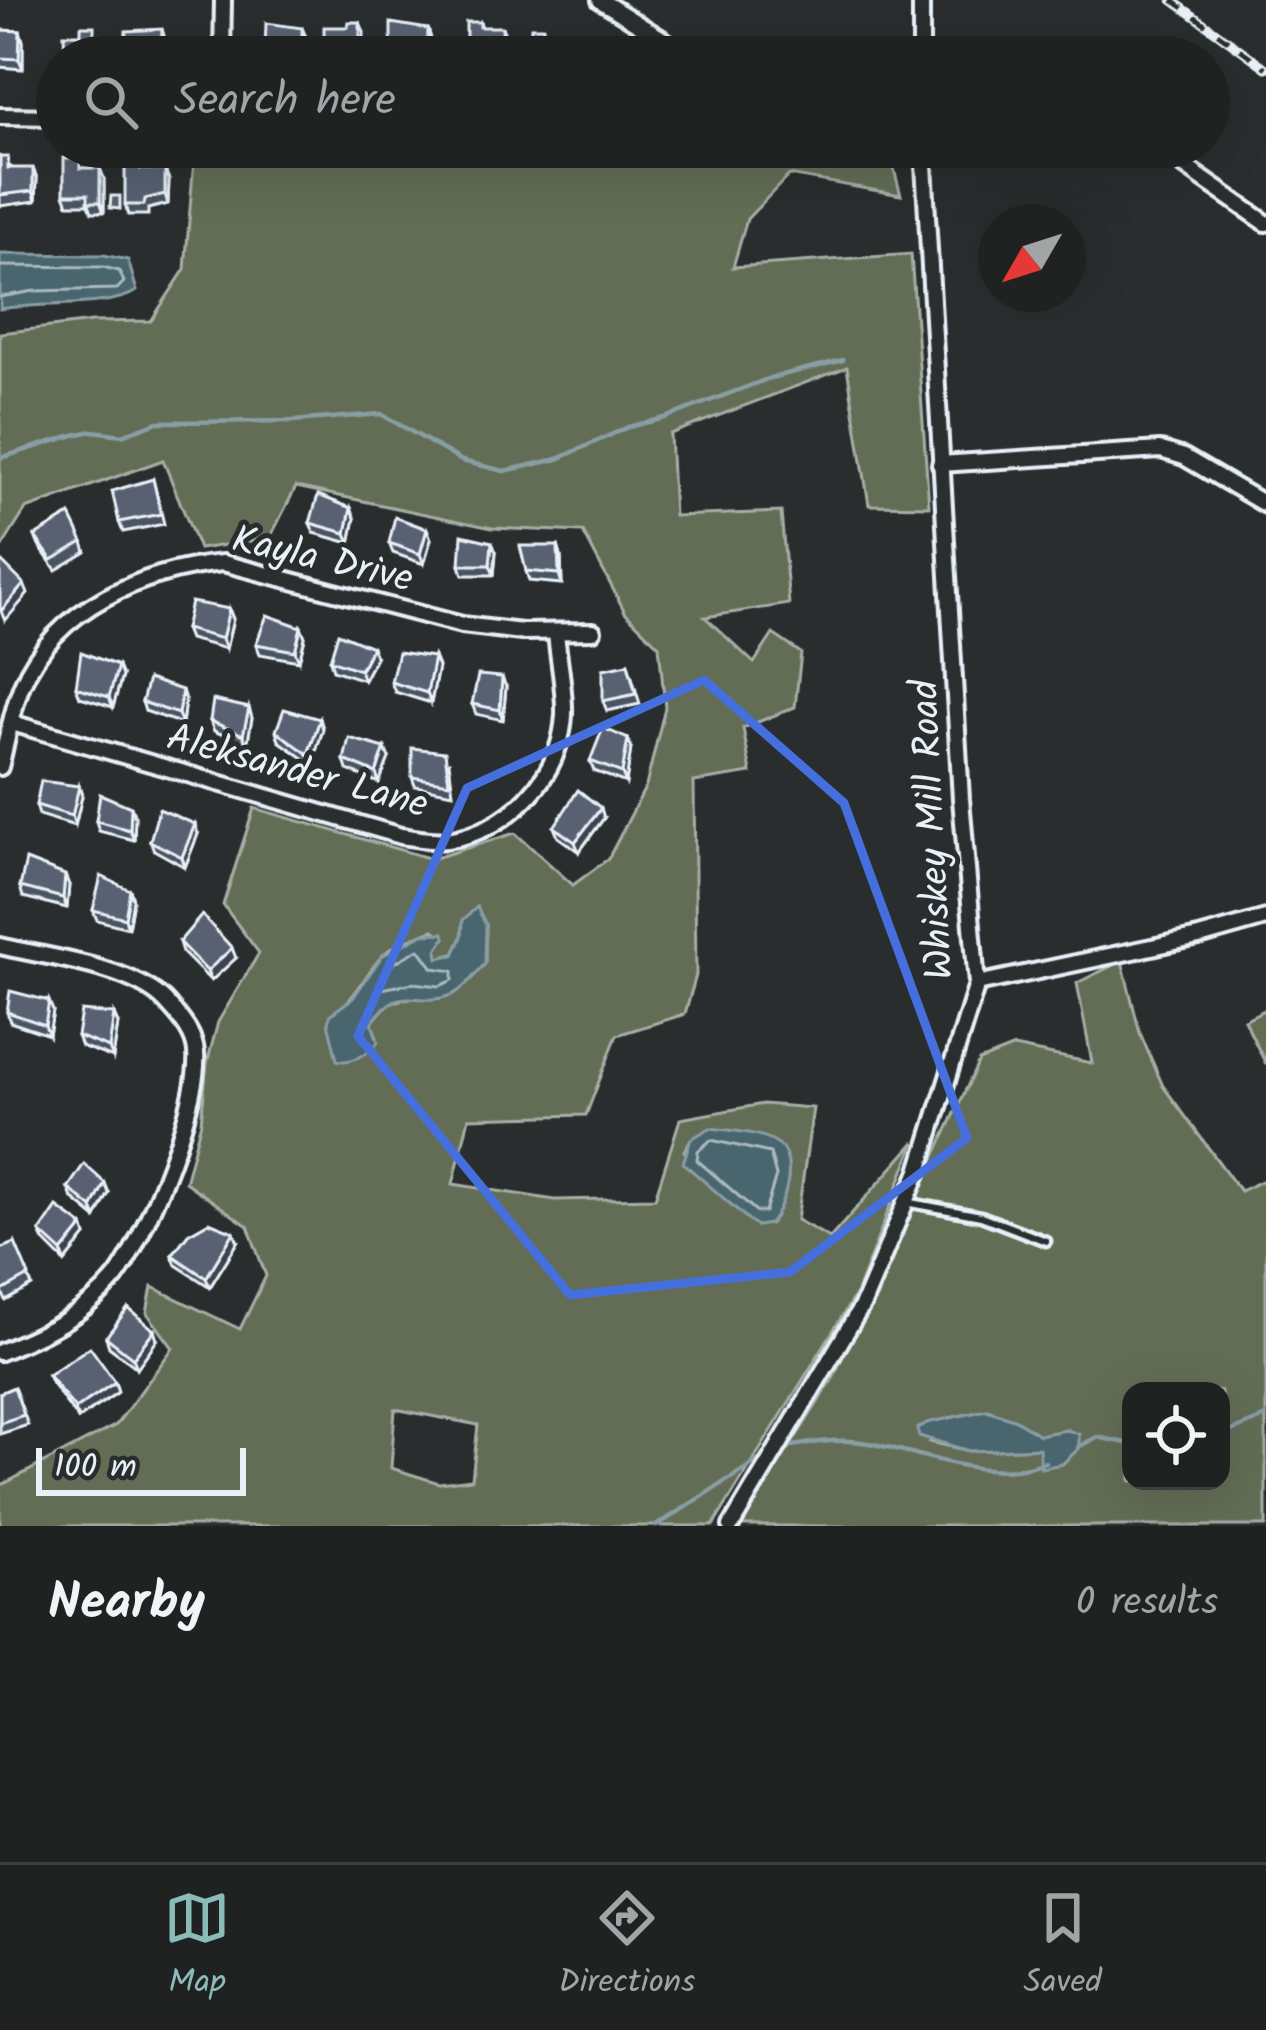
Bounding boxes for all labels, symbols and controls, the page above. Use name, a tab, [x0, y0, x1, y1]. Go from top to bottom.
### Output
search box	[36, 36, 1230, 168]
text: Search here	[174, 66, 396, 138]
icon: search	[78, 69, 144, 135]
north arrow	[978, 204, 1086, 312]
street label: Kayla Drive	[225, 510, 419, 612]
street label: Whiskey Mill Road	[895, 677, 973, 981]
street label: Aleksander Lane	[159, 708, 435, 838]
map controls	[1122, 1382, 1230, 1490]
button: locate	[1122, 1382, 1230, 1490]
scale bar	[36, 1442, 246, 1495]
text: 100 m	[54, 1442, 137, 1495]
text: Nearby	[48, 1564, 205, 1645]
text: 0 results	[1076, 1573, 1218, 1635]
tab: Map	[164, 1885, 230, 2010]
tab: Directions	[558, 1885, 695, 2010]
tab: Saved	[1024, 1885, 1102, 2010]

